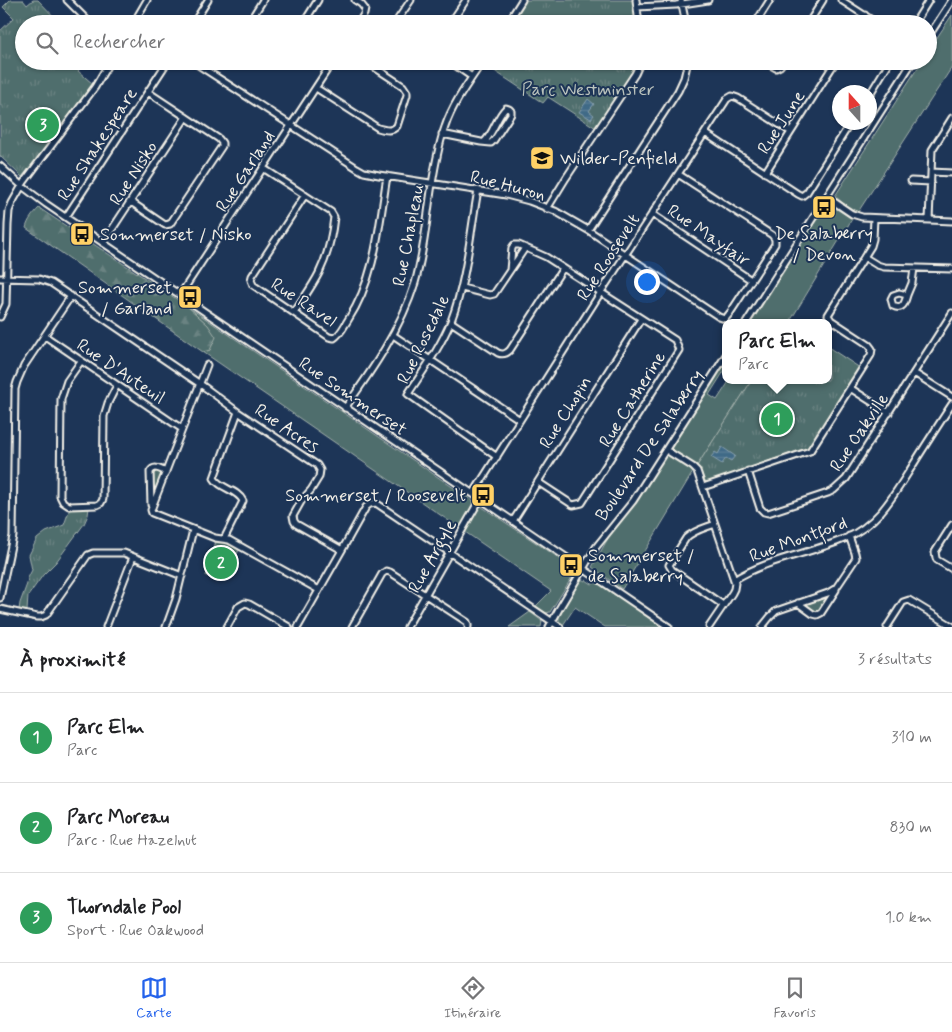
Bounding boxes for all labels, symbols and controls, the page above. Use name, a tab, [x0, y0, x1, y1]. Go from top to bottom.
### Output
search box	[15, 15, 937, 70]
icon: search	[33, 29, 61, 57]
text: Rechercher	[73, 30, 165, 55]
park label: Parc Westminster	[521, 78, 655, 102]
street label: Rue Shakespeare	[52, 83, 143, 206]
north arrow	[832, 85, 877, 130]
street label: Rue June	[752, 86, 811, 159]
pin: 3	[27, 106, 59, 144]
street label: Rue Garland	[211, 126, 281, 217]
street label: Rue Nisko	[104, 137, 163, 210]
school or university icon: Wilder-Penfield	[529, 145, 555, 171]
place label: Wilder-Penfield	[560, 147, 677, 171]
street label: Rue Huron	[468, 165, 548, 207]
street label: Rue Chapleau	[387, 182, 431, 288]
bus stop icon: De Salaberry / Devon	[811, 194, 837, 220]
street label: Rue Mayfair	[662, 199, 755, 273]
street label: Rue Roosevelt	[572, 209, 646, 306]
bus stop icon: Sommerset / Nisko	[69, 221, 95, 247]
place label: De Salaberry / Devon	[775, 222, 873, 267]
place label: Sommerset / Nisko	[100, 223, 251, 247]
your location	[634, 269, 660, 295]
street label: Rue Ravel	[266, 273, 341, 333]
place label: Sommerset / Garland	[78, 276, 172, 321]
bus stop icon: Sommerset / Garland	[177, 284, 203, 310]
street label: Rue Rosedale	[392, 291, 456, 388]
popup	[722, 319, 832, 384]
text: Parc Elm	[738, 329, 816, 354]
street label: Rue D'Auteuil	[71, 333, 169, 410]
street label: Rue Catherine	[594, 347, 672, 452]
street label: Rue Sommerset	[294, 352, 411, 442]
text: Parc	[738, 354, 769, 375]
street label: Boulevard De Salaberry	[590, 365, 710, 526]
street label: Rue Chopin	[534, 372, 598, 454]
street label: Rue Oakville	[825, 388, 895, 477]
street label: Rue Acres	[250, 399, 323, 459]
pin: 1	[761, 400, 793, 438]
bus stop icon: Sommerset / Roosevelt	[470, 482, 496, 508]
place label: Sommerset / Roosevelt	[285, 484, 466, 508]
street label: Rue Montford	[746, 511, 851, 571]
street label: Rue Argyle	[403, 515, 465, 599]
pin: 2	[205, 544, 237, 582]
place label: Sommerset / de Salaberry	[588, 544, 695, 589]
bus stop icon: Sommerset / de Salaberry	[558, 552, 584, 578]
text: À proximité	[20, 646, 126, 674]
text: 3 résultats	[858, 649, 932, 670]
text: Parc Elm	[67, 715, 144, 740]
text: 1	[32, 727, 40, 748]
text: 310 m	[891, 727, 932, 748]
text: Parc	[67, 740, 97, 761]
text: Parc Moreau	[67, 805, 169, 830]
text: 2	[32, 817, 40, 838]
text: 830 m	[890, 817, 932, 838]
text: Parc · Rue Hazelnut	[67, 830, 197, 851]
text: Thorndale Pool	[67, 895, 181, 920]
text: 3	[32, 907, 40, 928]
text: 1.0 km	[885, 907, 932, 928]
text: Sport · Rue Oakwood	[67, 920, 204, 941]
tab: Carte	[136, 974, 172, 1022]
tab: Itinéraire	[444, 974, 501, 1022]
tab: Favoris	[773, 974, 816, 1022]

